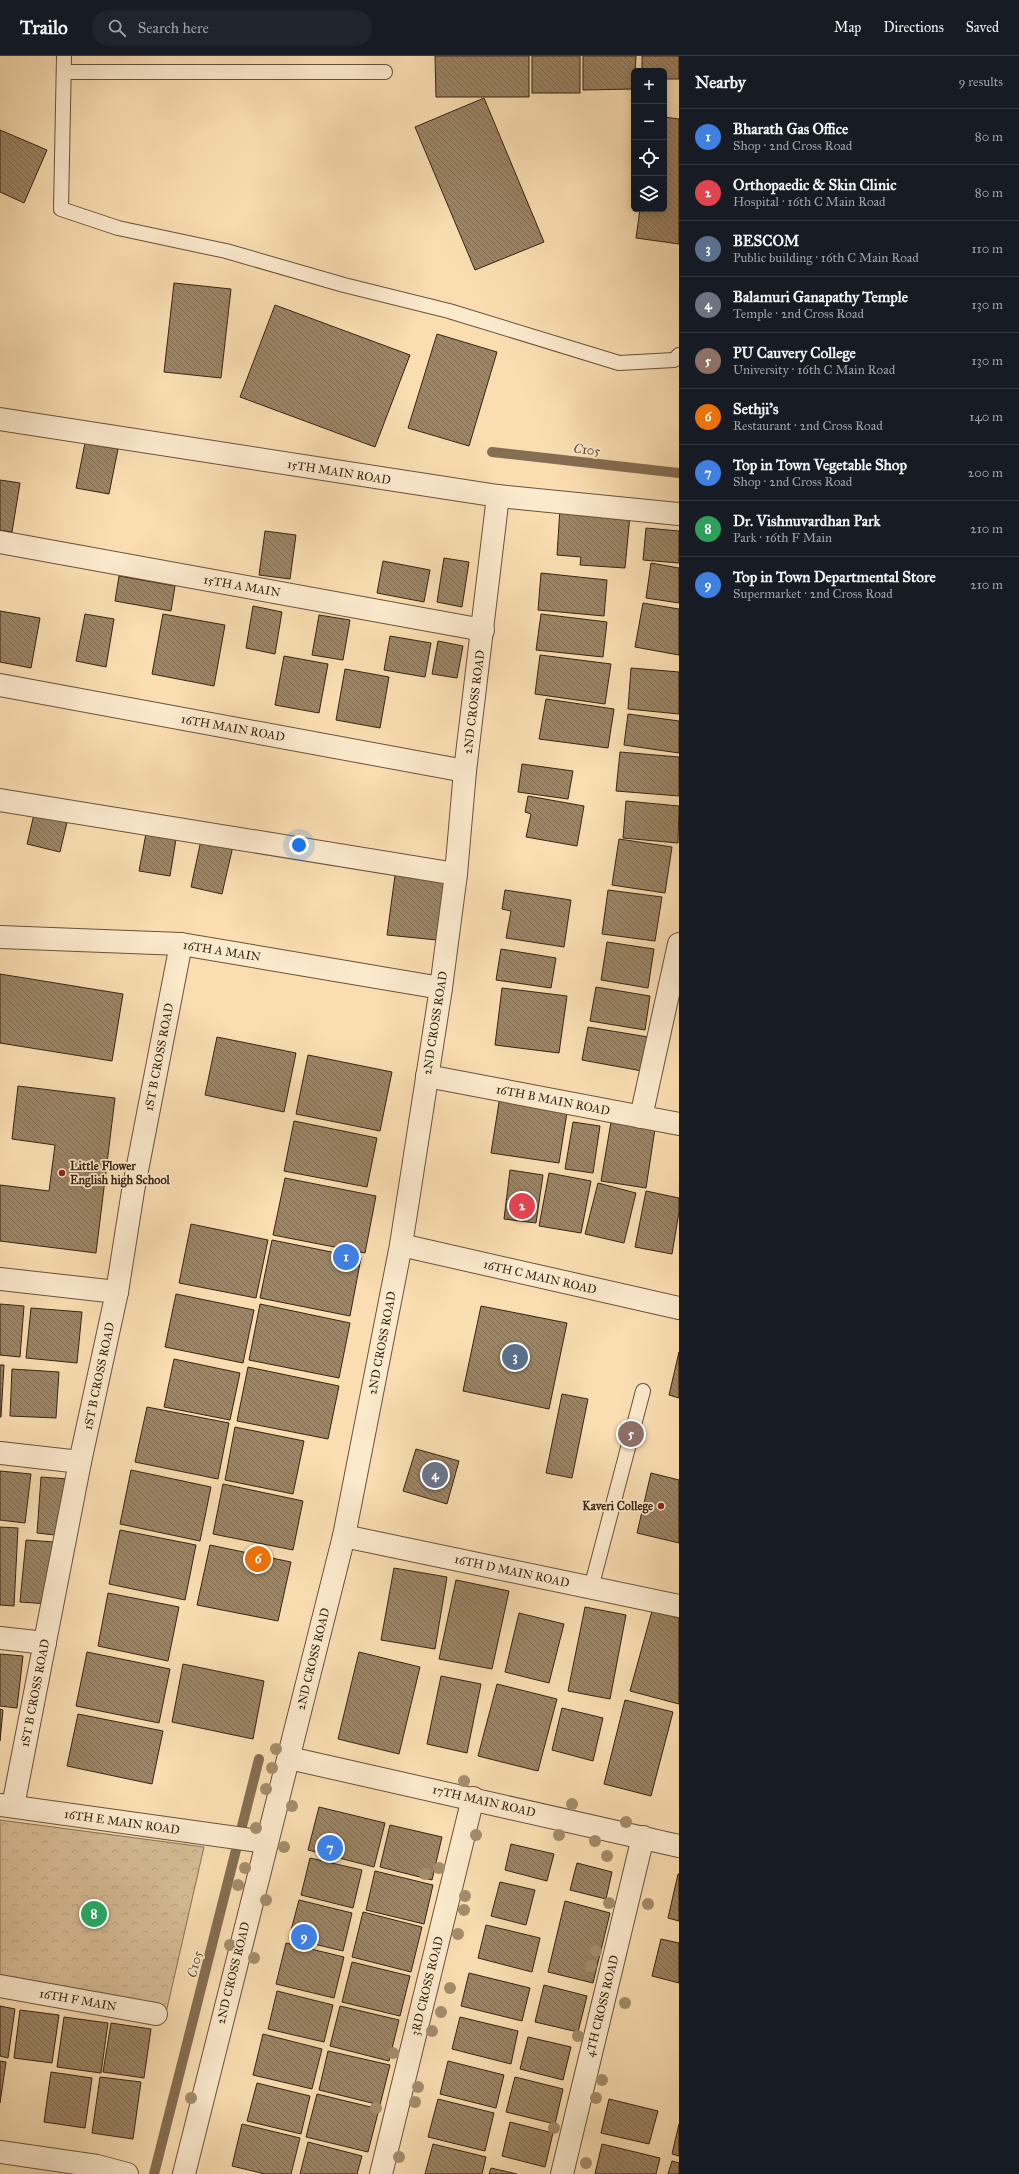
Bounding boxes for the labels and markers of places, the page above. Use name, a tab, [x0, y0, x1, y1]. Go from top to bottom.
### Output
place label: Little Flower English high School	[70, 1159, 170, 1188]
marker: Little Flower English high School	[57, 1168, 67, 1178]
pin: 2	[509, 1191, 535, 1221]
pin: 1	[333, 1242, 359, 1272]
pin: 3	[502, 1342, 528, 1372]
pin: 5	[618, 1419, 644, 1449]
pin: 4	[422, 1460, 448, 1490]
place label: Kaveri College	[582, 1499, 653, 1514]
marker: Kaveri College	[656, 1501, 666, 1511]
pin: 6	[245, 1544, 271, 1574]
pin: 7	[317, 1833, 343, 1863]
pin: 8	[81, 1899, 107, 1929]
pin: 9	[291, 1922, 317, 1952]

